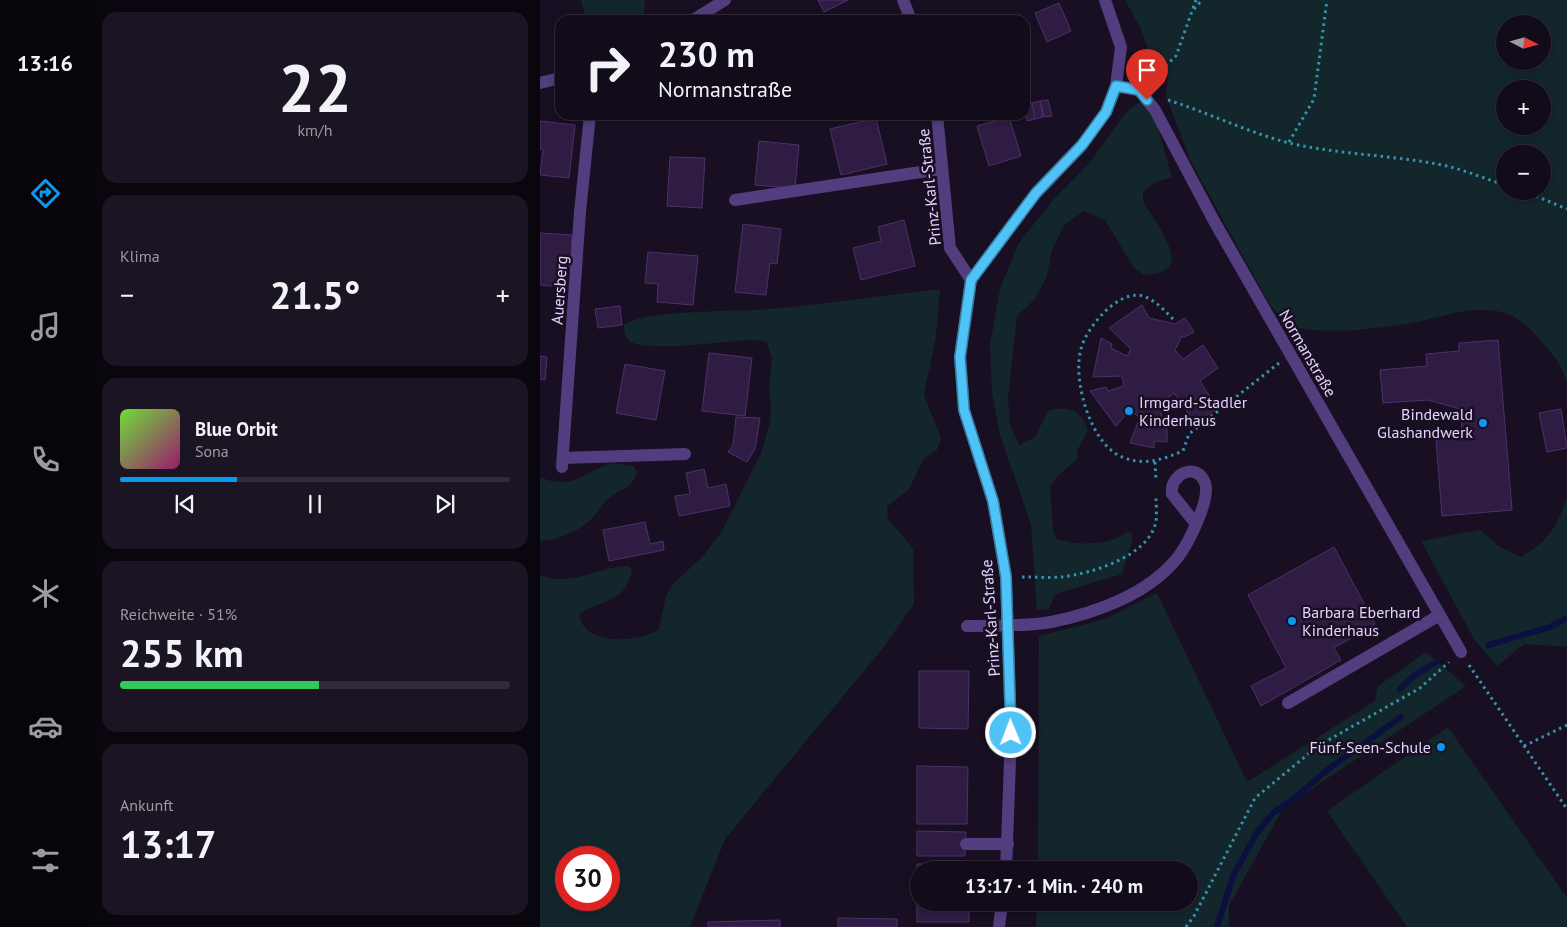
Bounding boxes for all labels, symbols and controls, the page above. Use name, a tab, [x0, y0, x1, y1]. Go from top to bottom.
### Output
north arrow	[1496, 15, 1551, 70]
map controls	[1496, 15, 1551, 200]
text: 230 m	[658, 31, 755, 77]
icon: right	[575, 35, 640, 100]
text: 22	[278, 45, 352, 129]
text: 13:16	[17, 49, 73, 77]
pin	[1126, 49, 1168, 100]
icon: arrive	[1133, 56, 1161, 84]
text: Normanstraße	[658, 75, 792, 103]
button: +	[1496, 80, 1551, 135]
text: km/h	[297, 120, 333, 140]
street label: Prinz-Karl-Straße	[913, 128, 945, 246]
button: −	[1496, 145, 1551, 200]
icon: directions	[28, 176, 63, 211]
text: Klima	[120, 246, 160, 266]
street label: Auersberg	[547, 255, 571, 325]
text: 21.5°	[270, 270, 360, 319]
text: −	[120, 276, 134, 313]
text: +	[496, 276, 510, 313]
street label: Normanstraße	[1275, 306, 1341, 400]
icon: music	[28, 309, 63, 344]
place label: Irmgard-Stadler Kinderhaus	[1139, 392, 1248, 430]
place label: Bindewald Glashandwerk	[1377, 404, 1473, 442]
marker: Irmgard-Stadler Kinderhaus	[1123, 405, 1135, 417]
text: Blue Orbit	[195, 417, 278, 441]
marker: Bindewald Glashandwerk	[1477, 417, 1489, 429]
text: Sona	[195, 441, 229, 461]
icon: phone	[28, 442, 63, 477]
icon: previous	[171, 490, 199, 518]
icon: pause	[301, 490, 329, 518]
icon: next	[431, 490, 459, 518]
street label: Prinz-Karl-Straße	[976, 559, 1004, 677]
icon: climate	[28, 576, 63, 611]
place label: Barbara Eberhard Kinderhaus	[1302, 602, 1420, 640]
text: Reichweite · 51%	[120, 604, 237, 624]
marker: Barbara Eberhard Kinderhaus	[1286, 615, 1298, 627]
text: 255 km	[120, 628, 244, 677]
position arrow	[984, 706, 1036, 758]
icon: car	[28, 709, 63, 744]
place label: Fünf-Seen-Schule	[1310, 737, 1431, 757]
marker: Fünf-Seen-Schule	[1435, 741, 1447, 753]
text: Ankunft	[120, 795, 173, 815]
text: 13:17	[120, 819, 216, 868]
icon: filters	[28, 843, 63, 878]
speed limit sign: 30	[555, 846, 620, 911]
text: 13:17 · 1 Min. · 240 m	[965, 874, 1143, 898]

